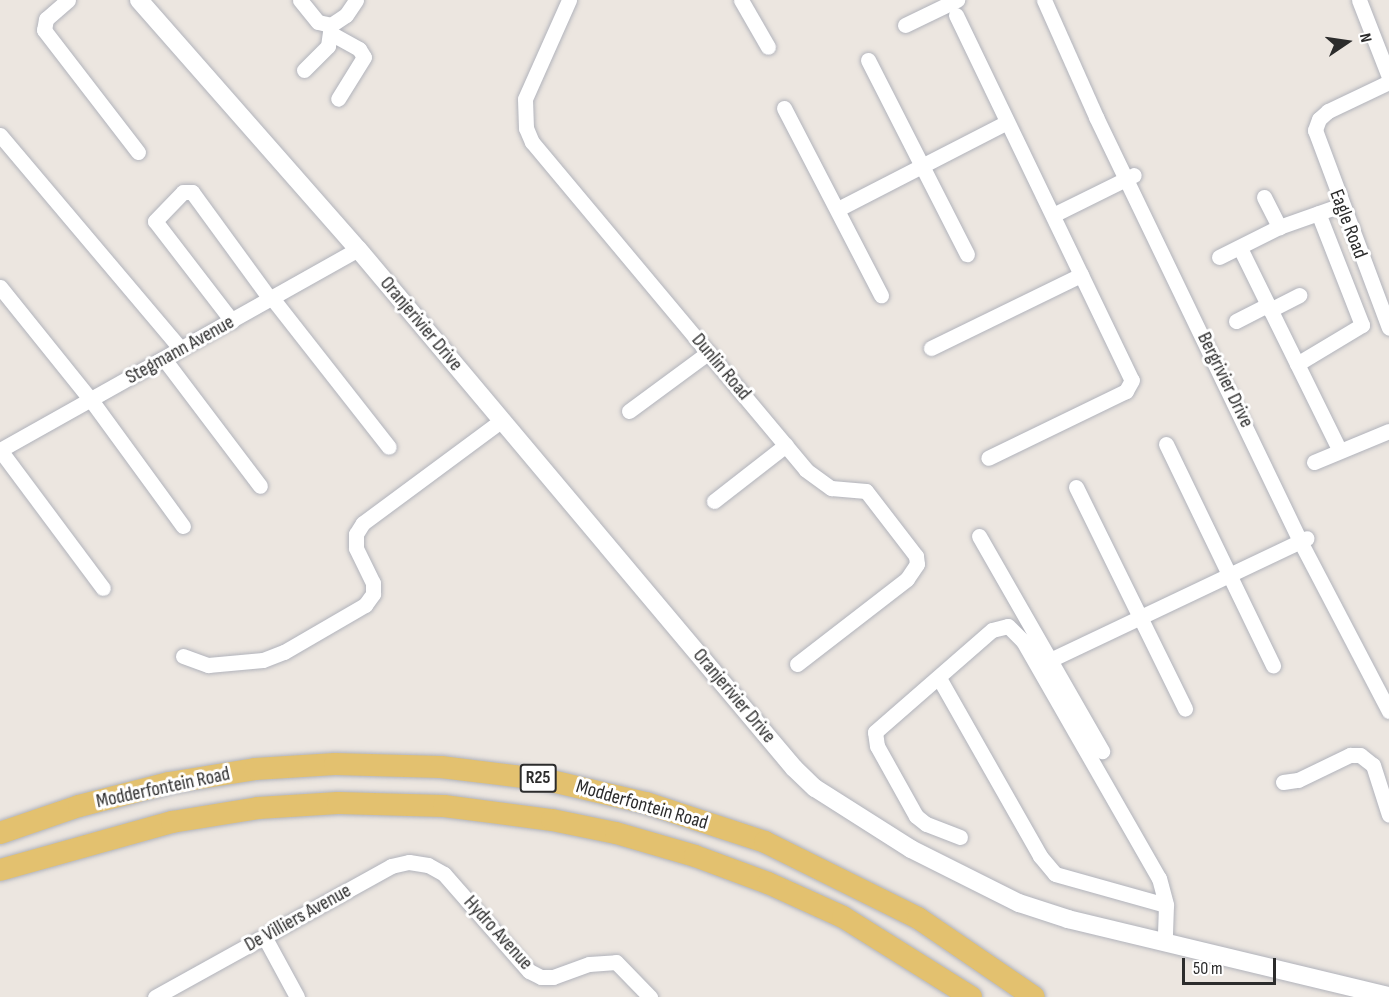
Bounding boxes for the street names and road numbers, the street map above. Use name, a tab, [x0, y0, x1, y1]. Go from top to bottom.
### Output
street label: Eagle Road	[1324, 186, 1372, 262]
street label: Oranjerivier Drive	[375, 272, 467, 376]
street label: Stegmann Avenue	[122, 310, 238, 390]
street label: Bergrivier Drive	[1192, 328, 1258, 432]
street label: Dunlin Road	[686, 329, 756, 405]
street label: Oranjerivier Drive	[688, 644, 780, 748]
street label: Modderfontein Road	[94, 762, 232, 814]
road number: R25	[518, 763, 558, 793]
street label: Modderfontein Road	[573, 775, 711, 835]
street label: De Villiers Avenue	[241, 879, 355, 957]
street label: Hydro Avenue	[458, 891, 538, 975]

